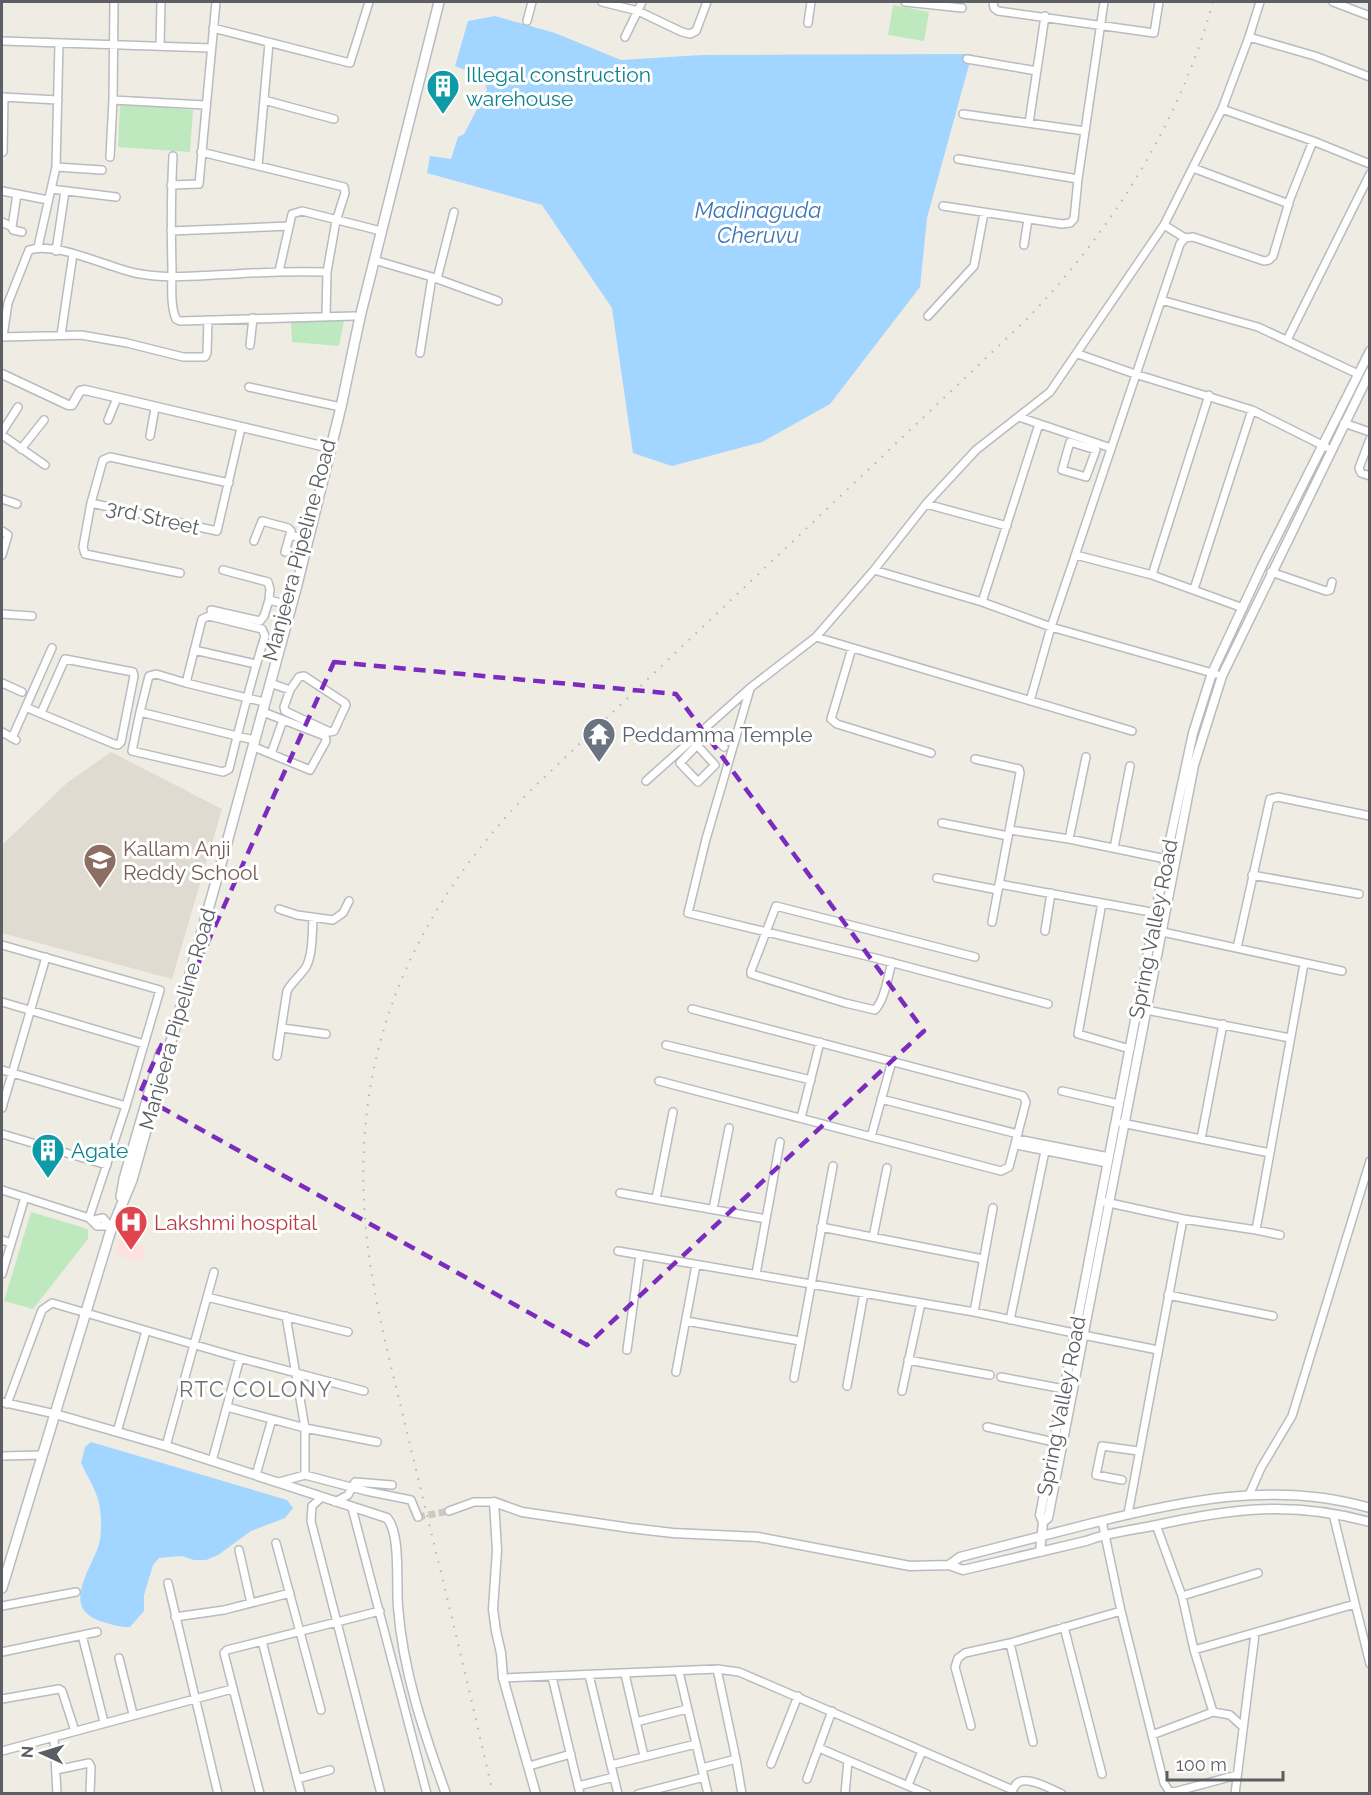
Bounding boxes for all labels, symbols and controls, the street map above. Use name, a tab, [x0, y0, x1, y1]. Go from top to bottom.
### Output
place label: Illegal construction warehouse	[466, 62, 651, 111]
building icon: Illegal construction warehouse	[425, 68, 461, 115]
water label: Madinaguda Cheruvu	[695, 197, 821, 248]
street label: Manjeera Pipeline Road	[257, 436, 341, 664]
street label: 3rd Street	[104, 494, 202, 540]
temple icon: Peddamma Temple	[581, 716, 617, 763]
place label: Peddamma Temple	[622, 722, 813, 747]
place label: Kallam Anji Reddy School	[123, 836, 258, 885]
street label: Spring Valley Road	[1123, 837, 1183, 1021]
school or university icon: Kallam Anji Reddy School	[82, 842, 118, 889]
street label: Manjeera Pipeline Road	[133, 905, 221, 1133]
building icon: Agate	[30, 1132, 66, 1179]
place label: Agate	[71, 1138, 128, 1163]
hospital icon: Lakshmi hospital	[113, 1204, 149, 1251]
place label: Lakshmi hospital	[154, 1210, 317, 1235]
street label: Spring Valley Road	[1031, 1314, 1091, 1498]
district label: RTC COLONY	[179, 1376, 333, 1402]
north arrow	[12, 1723, 72, 1783]
scale bar	[1167, 1744, 1282, 1782]
text: N	[18, 1745, 37, 1759]
text: 100 m	[1176, 1754, 1227, 1775]

